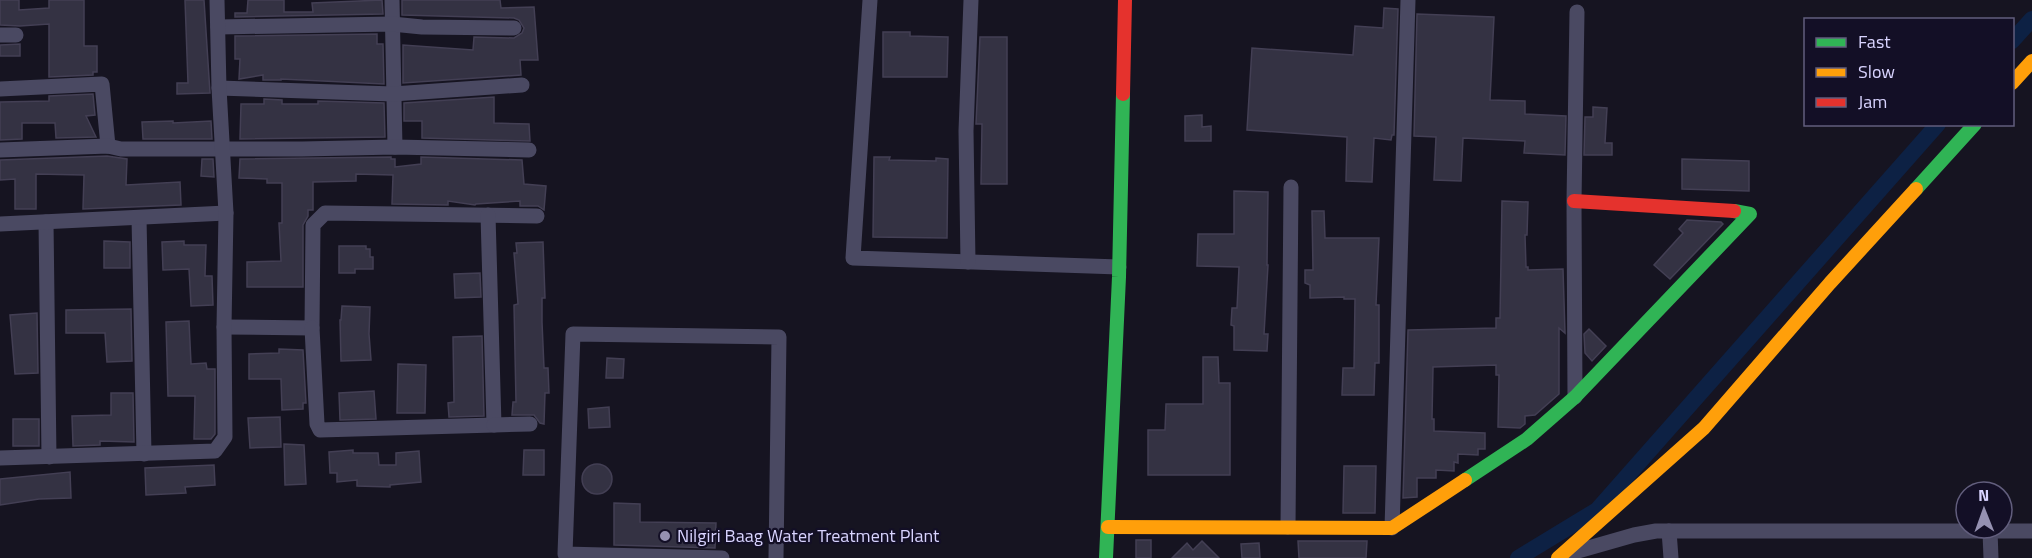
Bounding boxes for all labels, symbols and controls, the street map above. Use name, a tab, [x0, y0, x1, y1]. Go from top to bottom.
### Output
legend	[1804, 18, 2014, 126]
text: Fast	[1858, 28, 1891, 55]
text: Slow	[1858, 58, 1895, 85]
text: Jam	[1858, 88, 1887, 115]
north arrow	[1954, 480, 2014, 540]
text: N	[1978, 483, 1989, 507]
place label: Nilgiri Baag Water Treatment Plant	[677, 522, 940, 549]
marker: Nilgiri Baag Water Treatment Plant	[658, 529, 672, 543]

